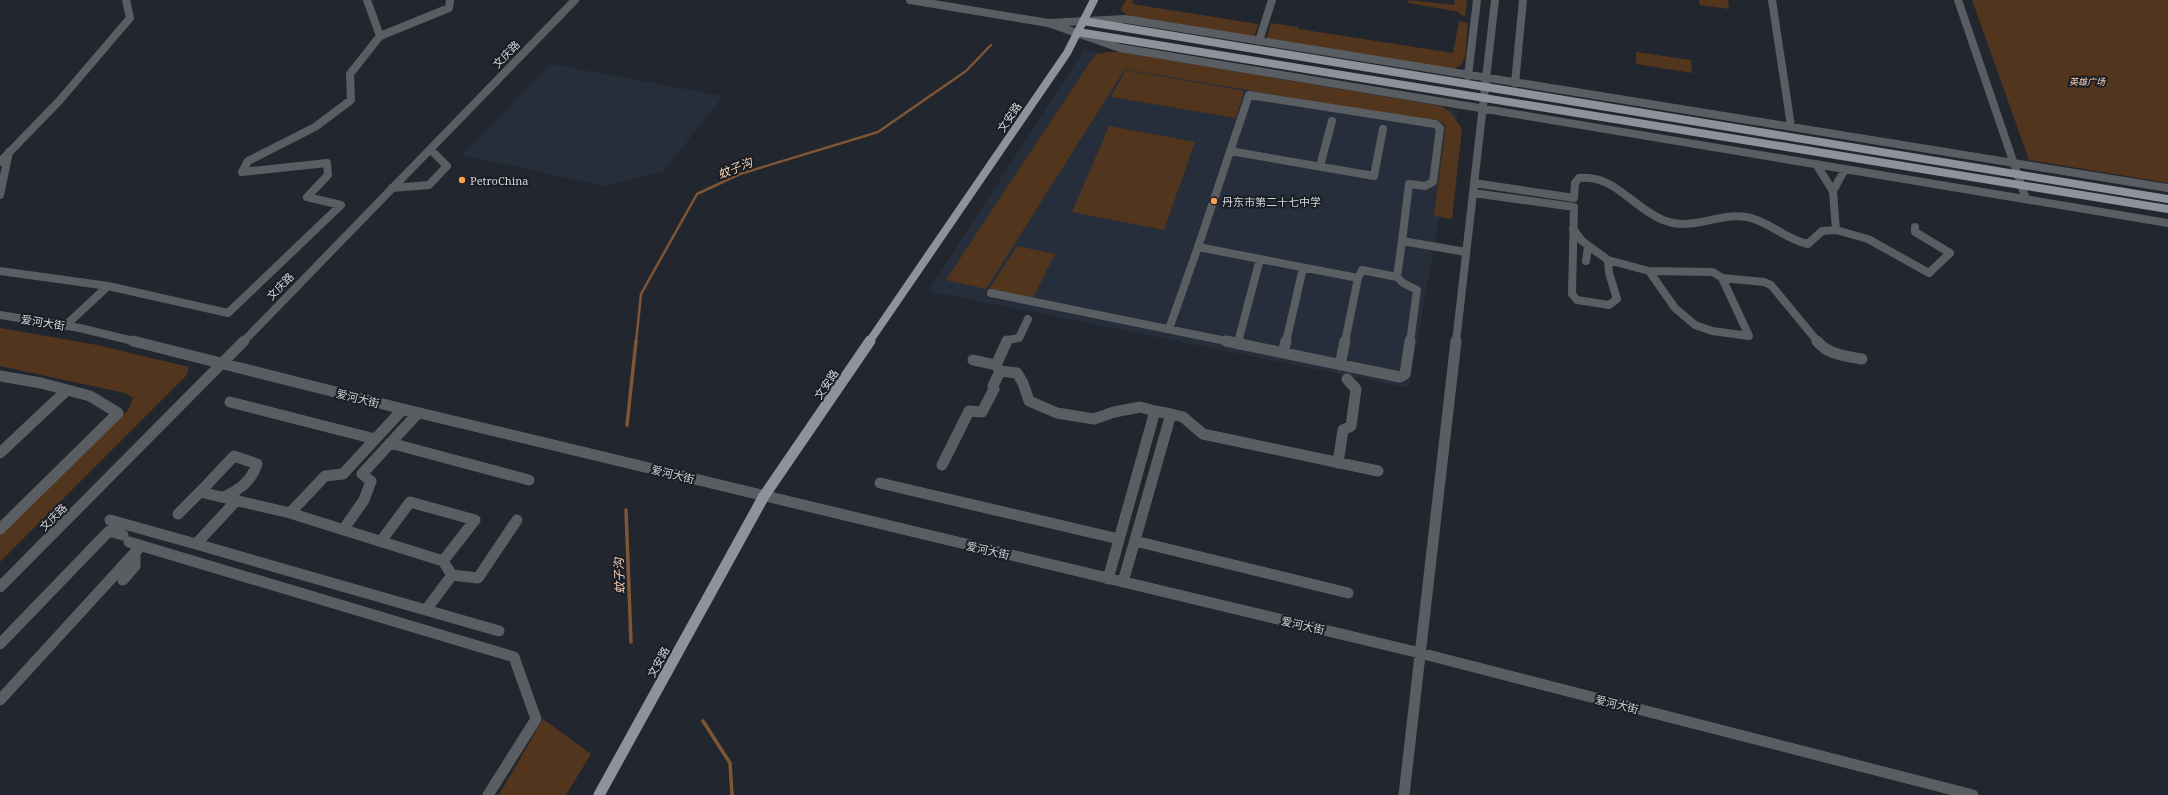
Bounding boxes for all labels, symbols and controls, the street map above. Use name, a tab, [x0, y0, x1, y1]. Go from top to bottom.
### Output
street label: 文庆路	[489, 37, 523, 71]
park label: 英雄广场	[2069, 75, 2106, 88]
street label: 文安路	[994, 99, 1024, 135]
water label: 蚊子沟	[715, 153, 757, 183]
place label: PetroChina	[470, 173, 528, 188]
marker: PetroChina	[457, 175, 467, 185]
place label: 丹东市第二十七中学	[1222, 194, 1321, 209]
marker: 丹东市第二十七中学	[1209, 196, 1219, 206]
street label: 文庆路	[263, 269, 297, 303]
street label: 爱河大街	[20, 311, 66, 333]
street label: 文安路	[811, 366, 841, 402]
street label: 爱河大街	[335, 385, 381, 411]
street label: 爱河大街	[650, 461, 696, 487]
street label: 文庆路	[36, 500, 70, 534]
street label: 爱河大街	[965, 538, 1011, 562]
water label: 蚊子沟	[610, 556, 628, 594]
street label: 爱河大街	[1280, 613, 1326, 637]
street label: 文安路	[643, 644, 673, 680]
street label: 爱河大街	[1594, 691, 1640, 717]

